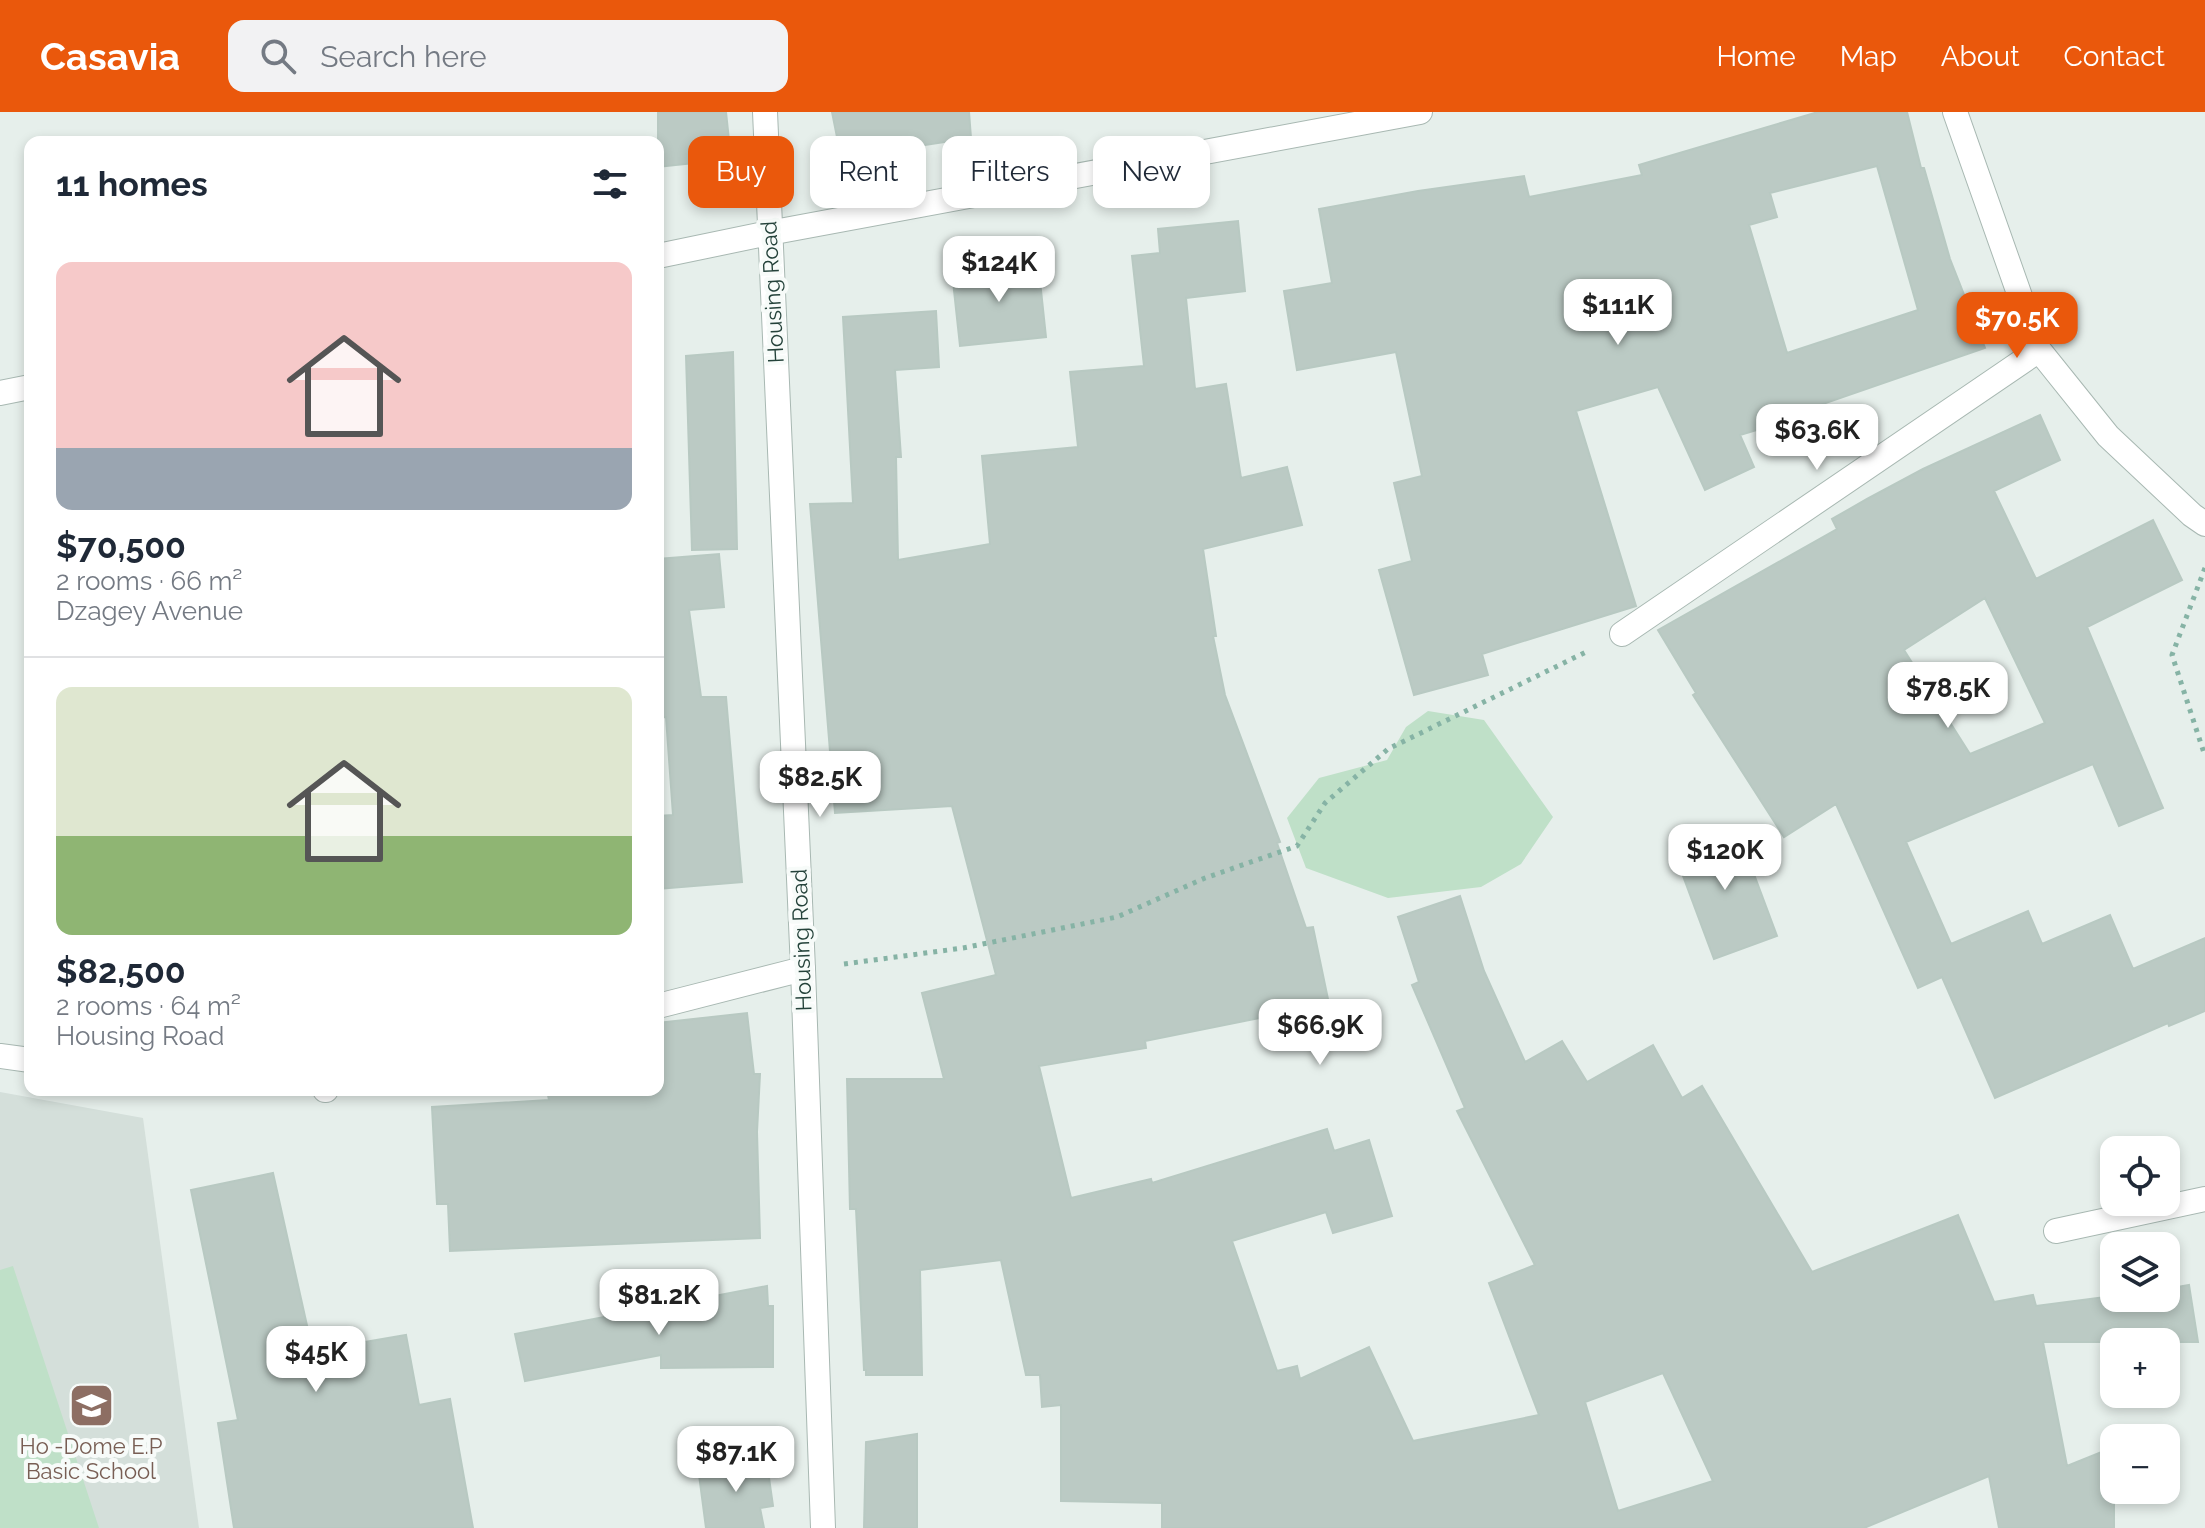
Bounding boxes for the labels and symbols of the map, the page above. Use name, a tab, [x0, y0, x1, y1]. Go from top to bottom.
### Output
street label: Housing Road	[755, 220, 789, 364]
pin: $124K	[943, 236, 1055, 304]
pin: $111K	[1562, 279, 1674, 347]
pin: $70.5K	[1952, 292, 2082, 360]
pin: $63.6K	[1752, 404, 1882, 472]
pin: $78.5K	[1883, 662, 2013, 730]
pin: $82.5K	[755, 751, 885, 819]
pin: $120K	[1669, 824, 1781, 892]
street label: Housing Road	[786, 868, 816, 1012]
pin: $66.9K	[1255, 999, 1385, 1067]
pin: $81.2K	[594, 1269, 724, 1337]
pin: $45K	[269, 1326, 363, 1394]
school or university icon: Ho -Dome E.P Basic School	[67, 1381, 115, 1429]
pin: $87.1K	[671, 1426, 801, 1494]
place label: Ho -Dome E.P Basic School	[20, 1433, 163, 1484]

